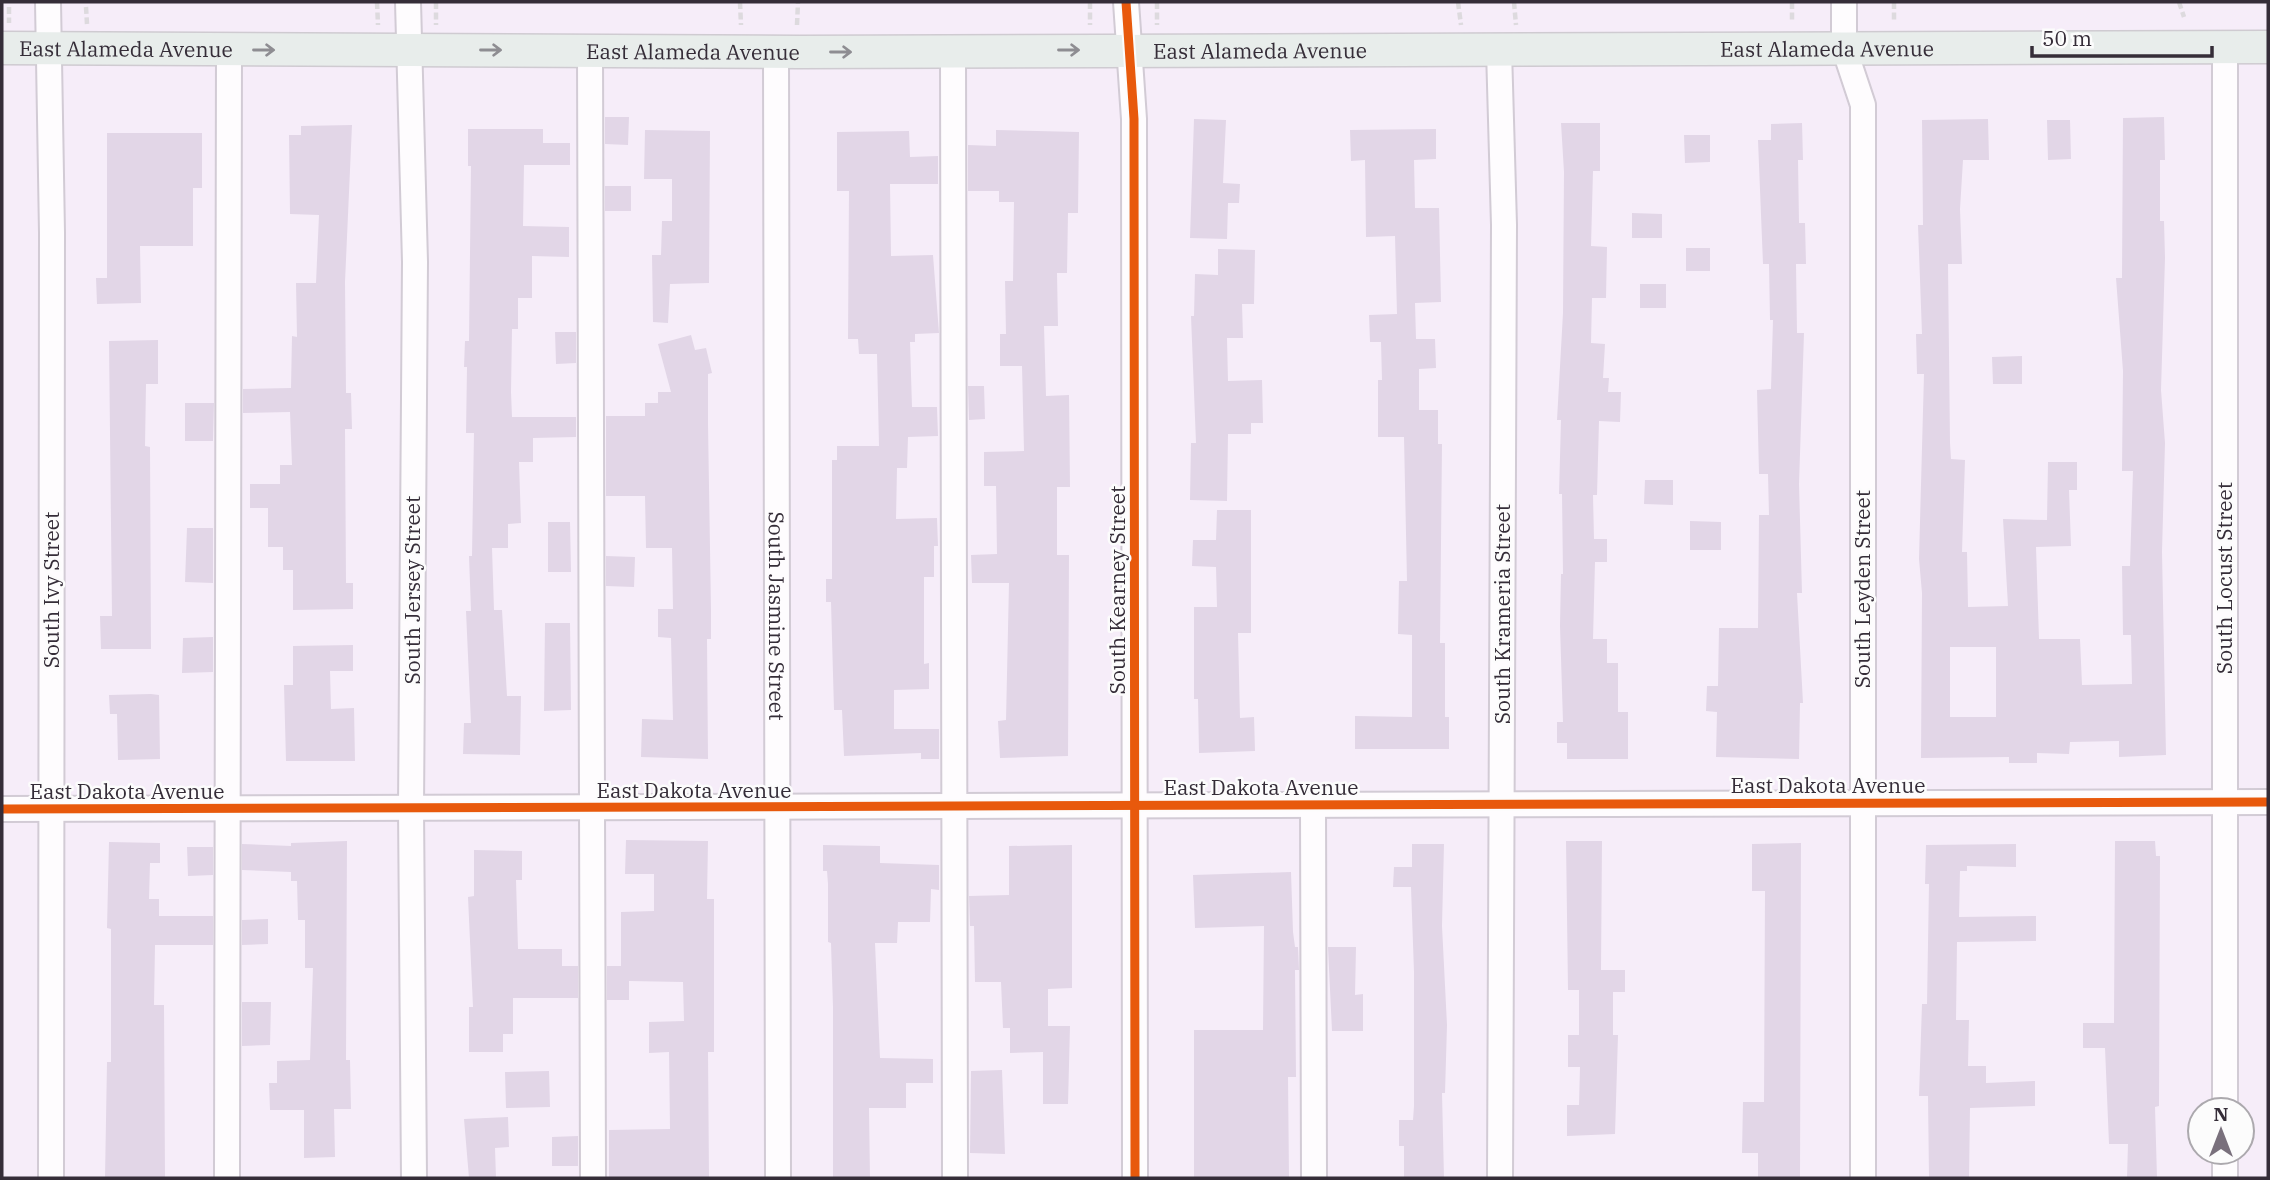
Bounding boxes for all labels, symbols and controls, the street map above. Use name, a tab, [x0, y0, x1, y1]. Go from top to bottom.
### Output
scale bar	[2032, 14, 2212, 58]
text: 50 m	[2042, 24, 2092, 52]
street label: East Alameda Avenue	[19, 34, 233, 63]
street label: East Alameda Avenue	[1720, 34, 1934, 63]
street label: East Alameda Avenue	[1153, 36, 1367, 65]
street label: East Alameda Avenue	[586, 37, 800, 66]
one-way arrow	[252, 43, 275, 56]
one-way arrow	[479, 43, 502, 57]
one-way arrow	[1057, 44, 1080, 57]
one-way arrow	[829, 45, 852, 59]
street label: South Locust Street	[2210, 482, 2238, 674]
street label: South Kearney Street	[1103, 486, 1131, 694]
street label: South Leyden Street	[1848, 490, 1876, 688]
street label: South Jersey Street	[398, 496, 426, 685]
street label: South Krameria Street	[1488, 504, 1516, 724]
street label: South Jasmine Street	[763, 511, 791, 721]
street label: South Ivy Street	[37, 512, 65, 668]
street label: East Dakota Avenue	[1731, 771, 1925, 799]
street label: East Dakota Avenue	[1164, 773, 1358, 801]
street label: East Dakota Avenue	[597, 776, 791, 804]
street label: East Dakota Avenue	[30, 777, 224, 805]
north arrow	[2186, 1096, 2256, 1166]
text: N	[2213, 1102, 2229, 1126]

